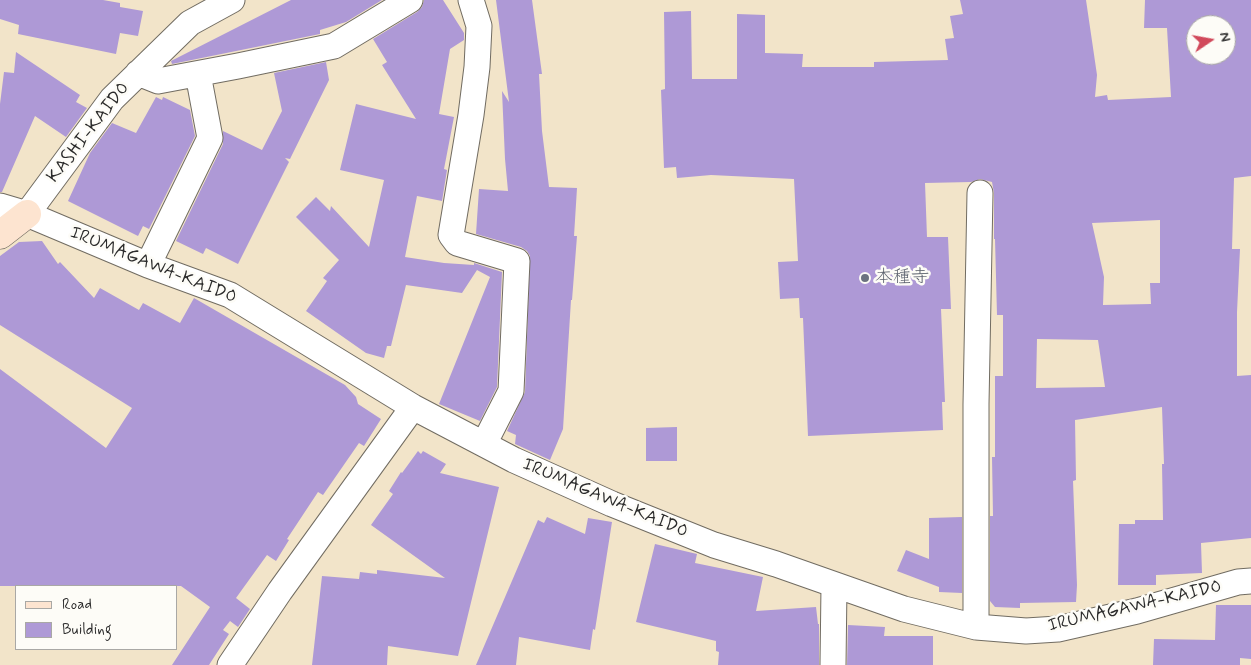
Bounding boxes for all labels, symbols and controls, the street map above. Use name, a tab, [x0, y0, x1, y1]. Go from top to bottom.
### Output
north arrow	[1186, 15, 1236, 65]
text: N	[1215, 31, 1234, 44]
street label: KASHI-KAIDO	[43, 79, 135, 187]
street label: IRUMAGAWA-KAIDO	[67, 223, 239, 309]
place label: 本種寺	[875, 267, 929, 289]
marker: 本種寺	[859, 272, 871, 284]
street label: IRUMAGAWA-KAIDO	[519, 454, 691, 544]
street label: IRUMAGAWA-KAIDO	[1046, 577, 1224, 637]
legend	[15, 585, 178, 650]
text: Road	[62, 595, 92, 615]
text: Building	[62, 620, 112, 640]

